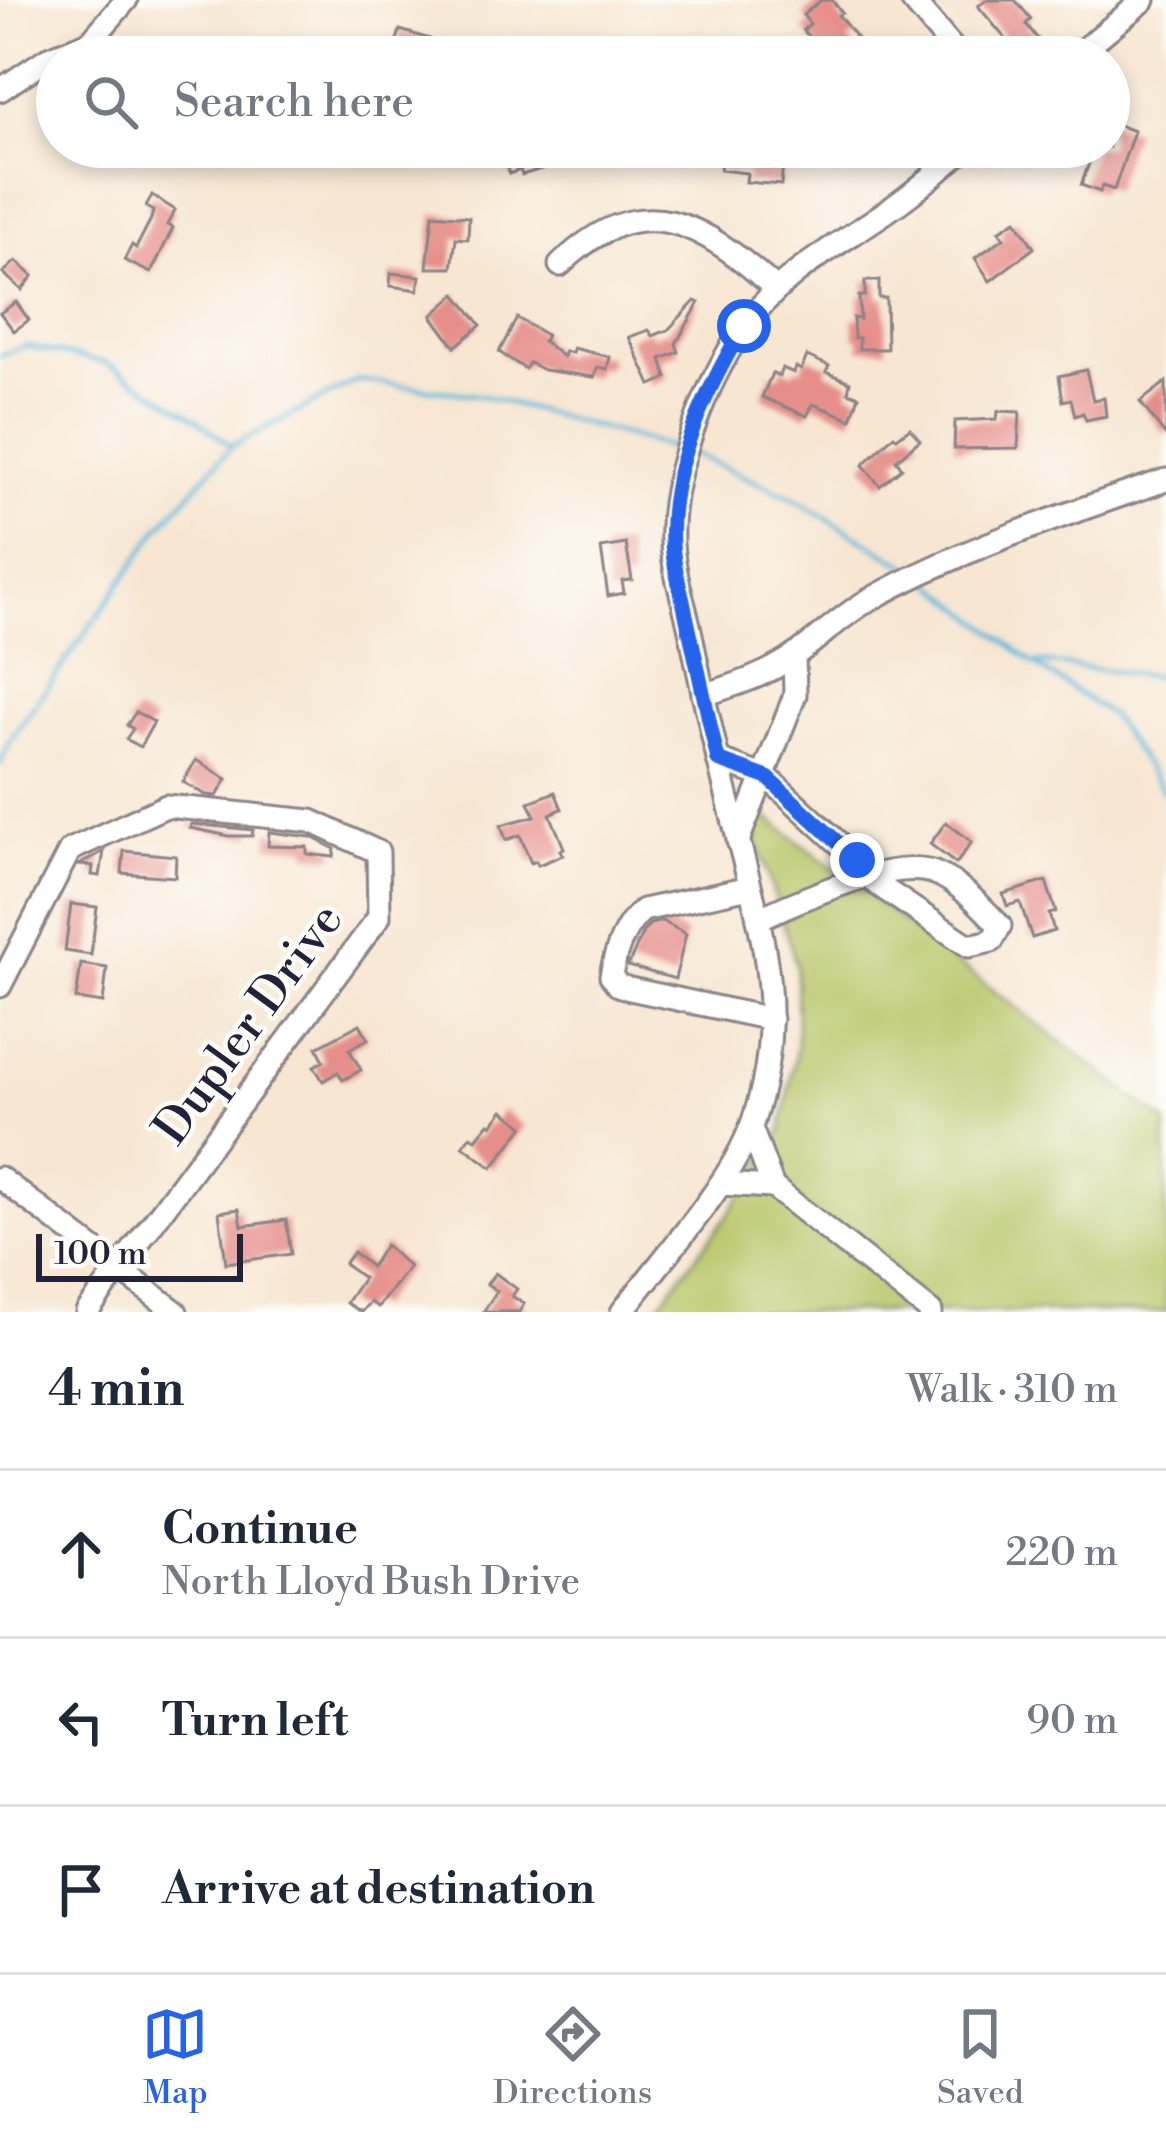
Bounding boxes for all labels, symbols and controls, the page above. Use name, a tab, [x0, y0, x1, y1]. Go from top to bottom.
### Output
search box	[36, 36, 1130, 168]
icon: search	[78, 69, 144, 135]
text: Search here	[174, 74, 414, 131]
route start	[717, 299, 771, 353]
route end	[830, 833, 884, 887]
street label: Dupler Drive	[142, 892, 357, 1157]
scale bar	[36, 1228, 243, 1281]
text: 100 m	[54, 1234, 147, 1275]
text: 4 min	[48, 1358, 184, 1422]
text: Walk · 310 m	[907, 1366, 1118, 1415]
text: Continue	[162, 1501, 358, 1558]
icon: ahead	[48, 1521, 114, 1587]
text: 220 m	[1005, 1529, 1118, 1578]
text: North Lloyd Bush Drive	[162, 1558, 580, 1607]
icon: left	[48, 1689, 114, 1755]
text: Turn left	[162, 1693, 348, 1750]
text: 90 m	[1026, 1697, 1118, 1746]
icon: arrive	[48, 1857, 114, 1923]
text: Arrive at destination	[162, 1861, 595, 1918]
tab: Map	[142, 2001, 208, 2114]
tab: Directions	[493, 2001, 652, 2114]
tab: Saved	[937, 2001, 1024, 2114]

